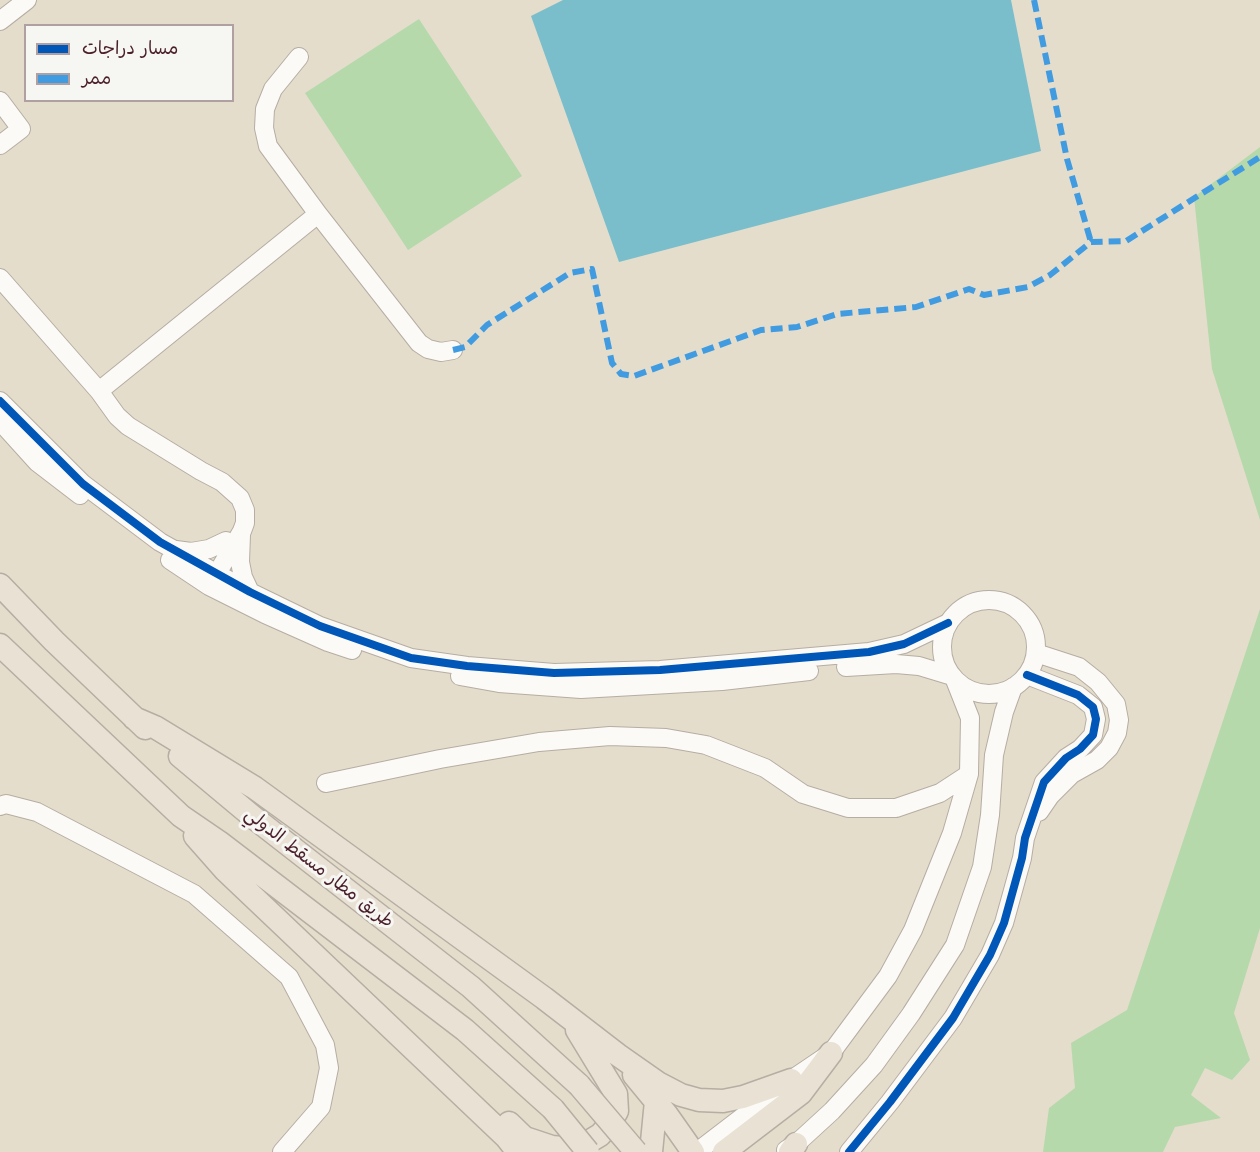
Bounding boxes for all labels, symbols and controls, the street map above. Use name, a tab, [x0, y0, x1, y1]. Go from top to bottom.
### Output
legend	[24, 24, 234, 102]
text: مسار دراجات	[82, 38, 178, 59]
text: ممر	[82, 68, 111, 89]
street label: طريق مطار مسقط الدولي	[240, 803, 398, 933]

